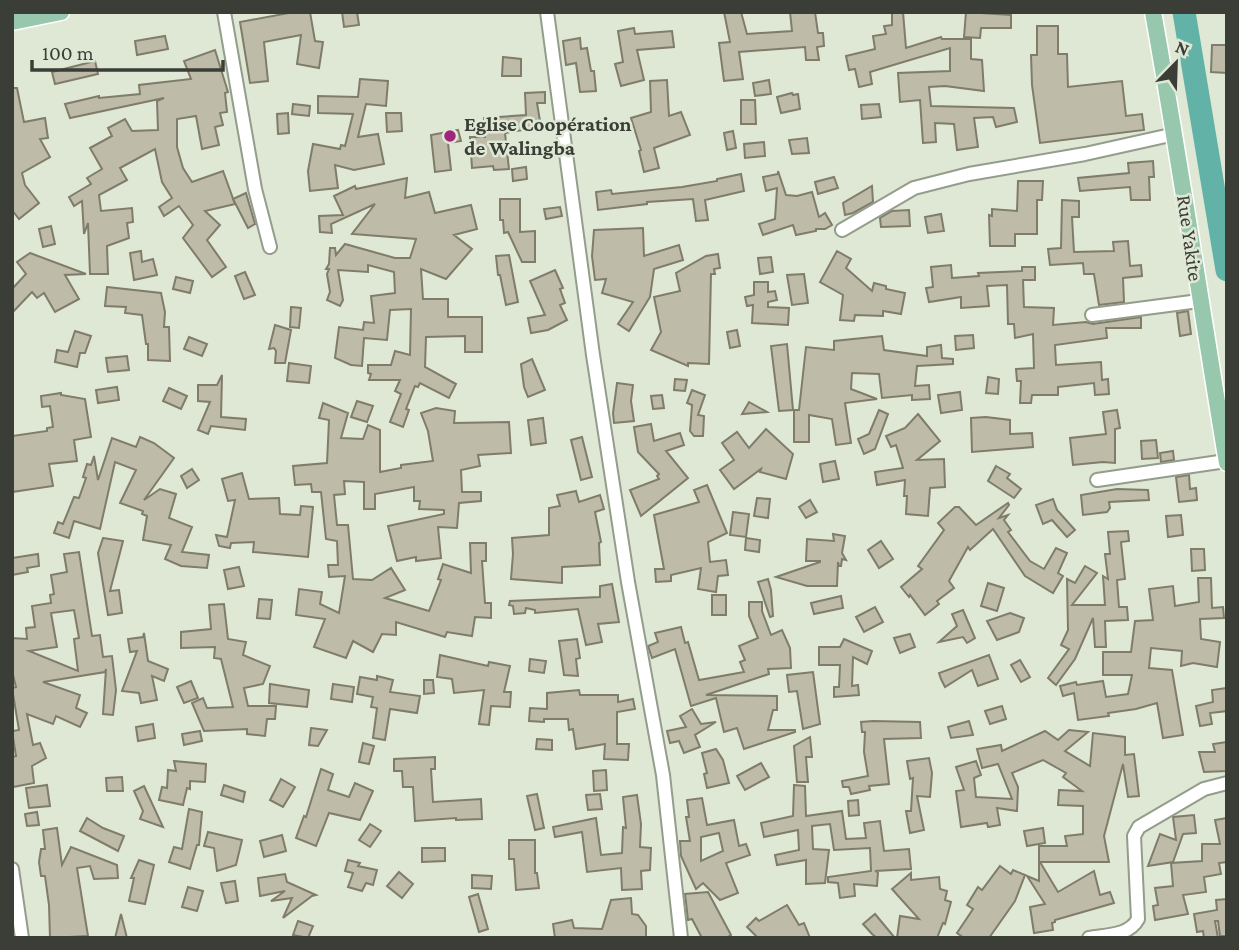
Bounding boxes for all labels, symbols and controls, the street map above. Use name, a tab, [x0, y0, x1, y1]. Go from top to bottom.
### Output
scale bar	[32, 28, 222, 72]
north arrow	[1141, 28, 1211, 98]
text: N	[1172, 36, 1193, 60]
text: 100 m	[42, 41, 94, 65]
place label: Eglise Coopération de Walingba	[464, 112, 632, 160]
marker: Eglise Coopération de Walingba	[442, 128, 458, 144]
street label: Rue Yakite	[1172, 193, 1208, 283]

